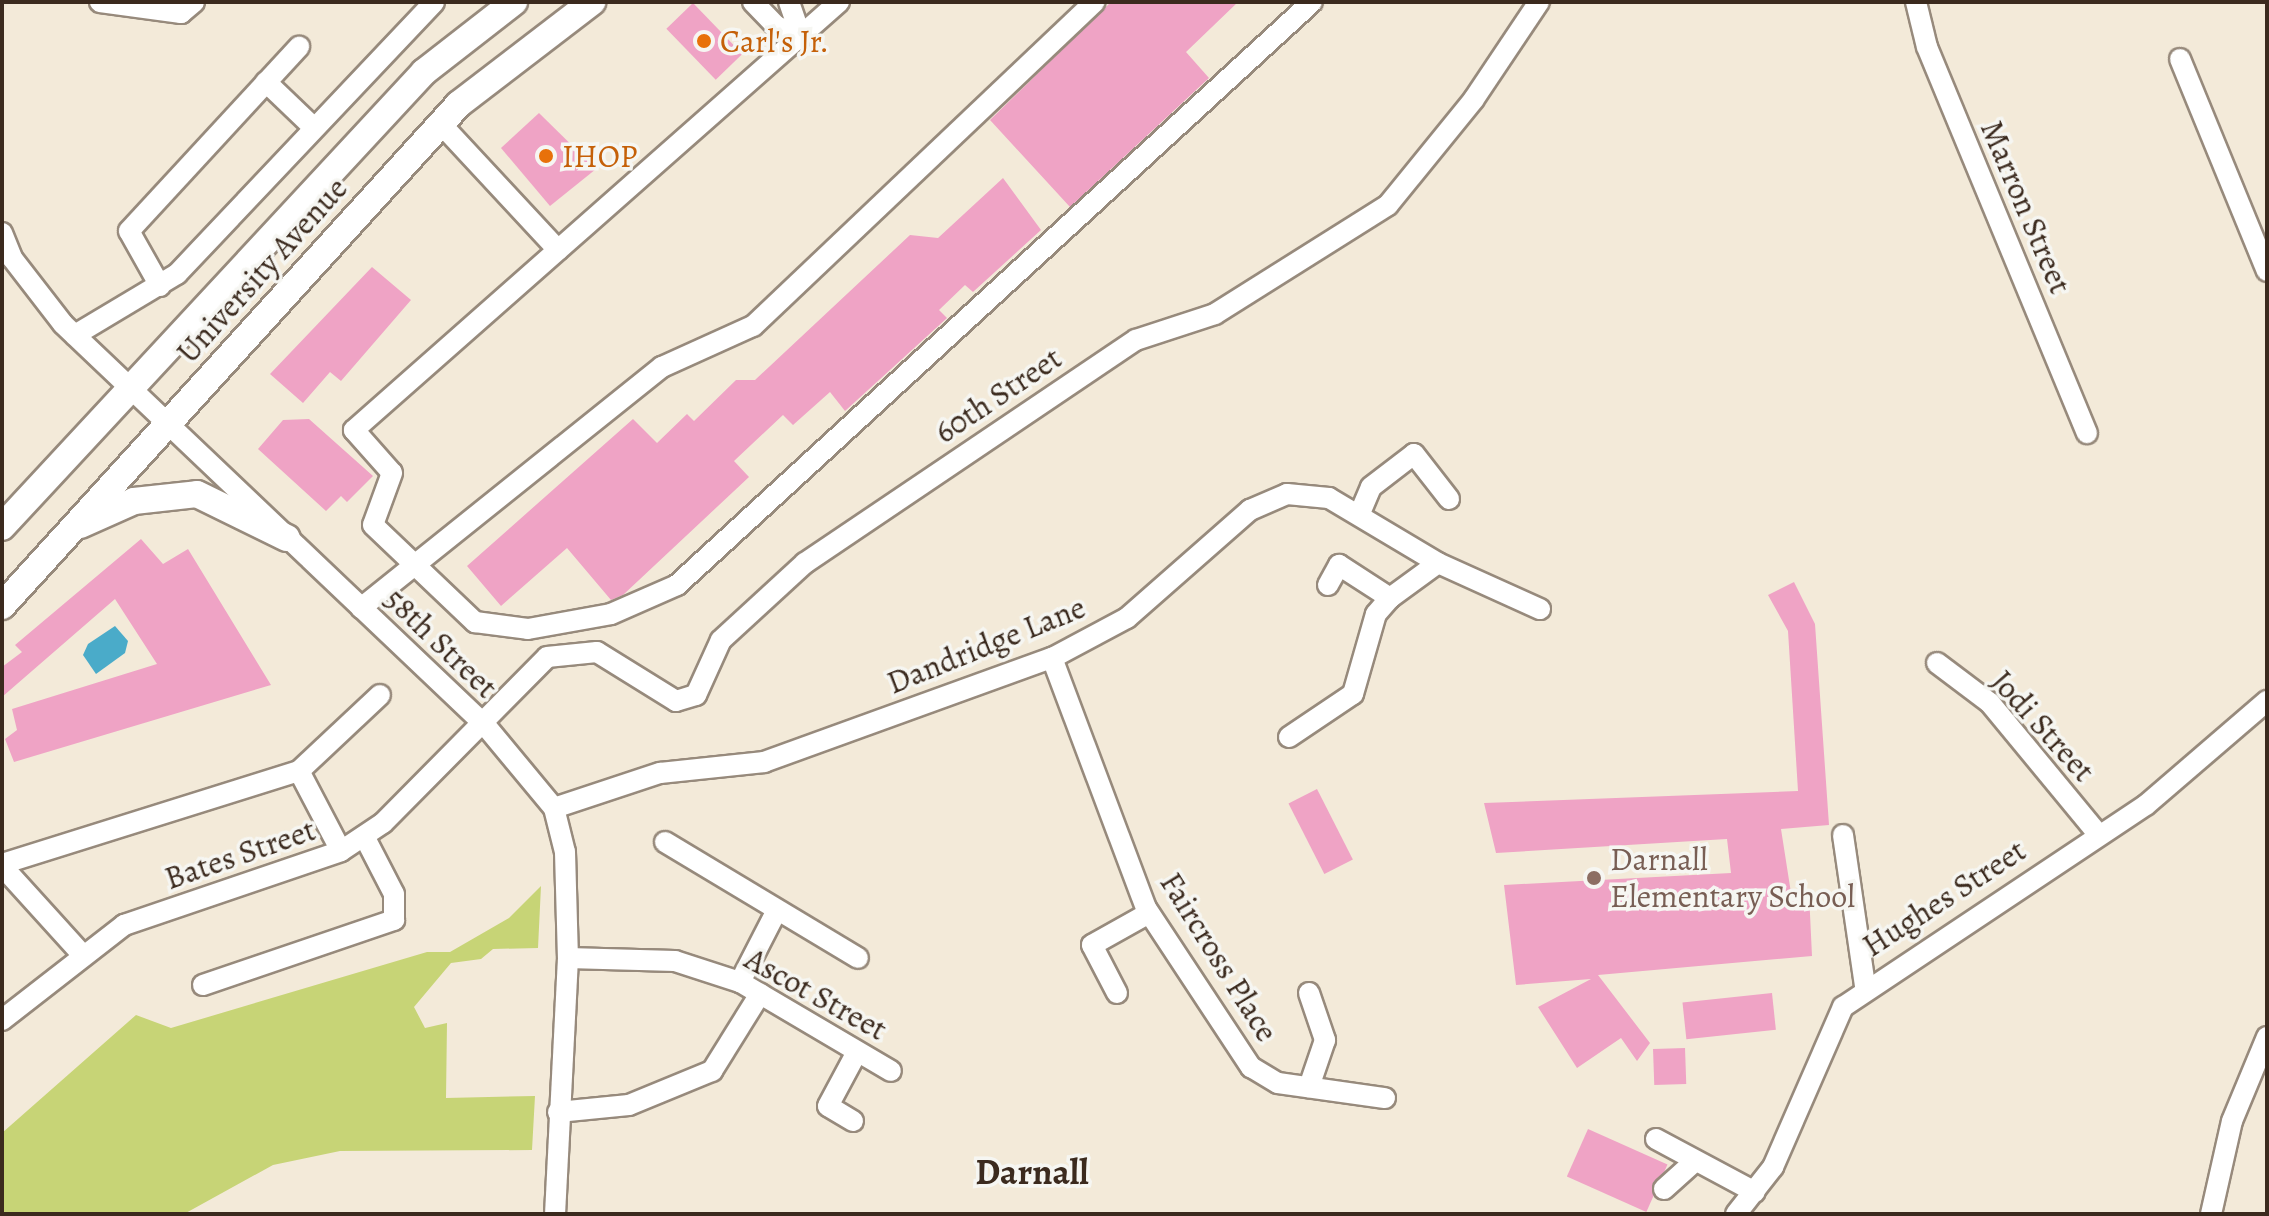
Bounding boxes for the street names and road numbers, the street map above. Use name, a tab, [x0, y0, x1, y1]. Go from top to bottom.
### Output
street label: Marron Street	[1972, 115, 2080, 299]
street label: University Avenue	[169, 169, 355, 371]
street label: 60th Street	[927, 339, 1069, 451]
street label: 58th Street	[377, 580, 505, 706]
street label: Dandridge Lane	[881, 588, 1091, 702]
street label: Jodi Street	[1983, 662, 2103, 790]
street label: Bates Street	[160, 810, 320, 898]
street label: Hughes Street	[1855, 831, 2033, 965]
street label: Faircross Place	[1152, 865, 1286, 1049]
street label: Ascot Street	[738, 939, 894, 1049]

